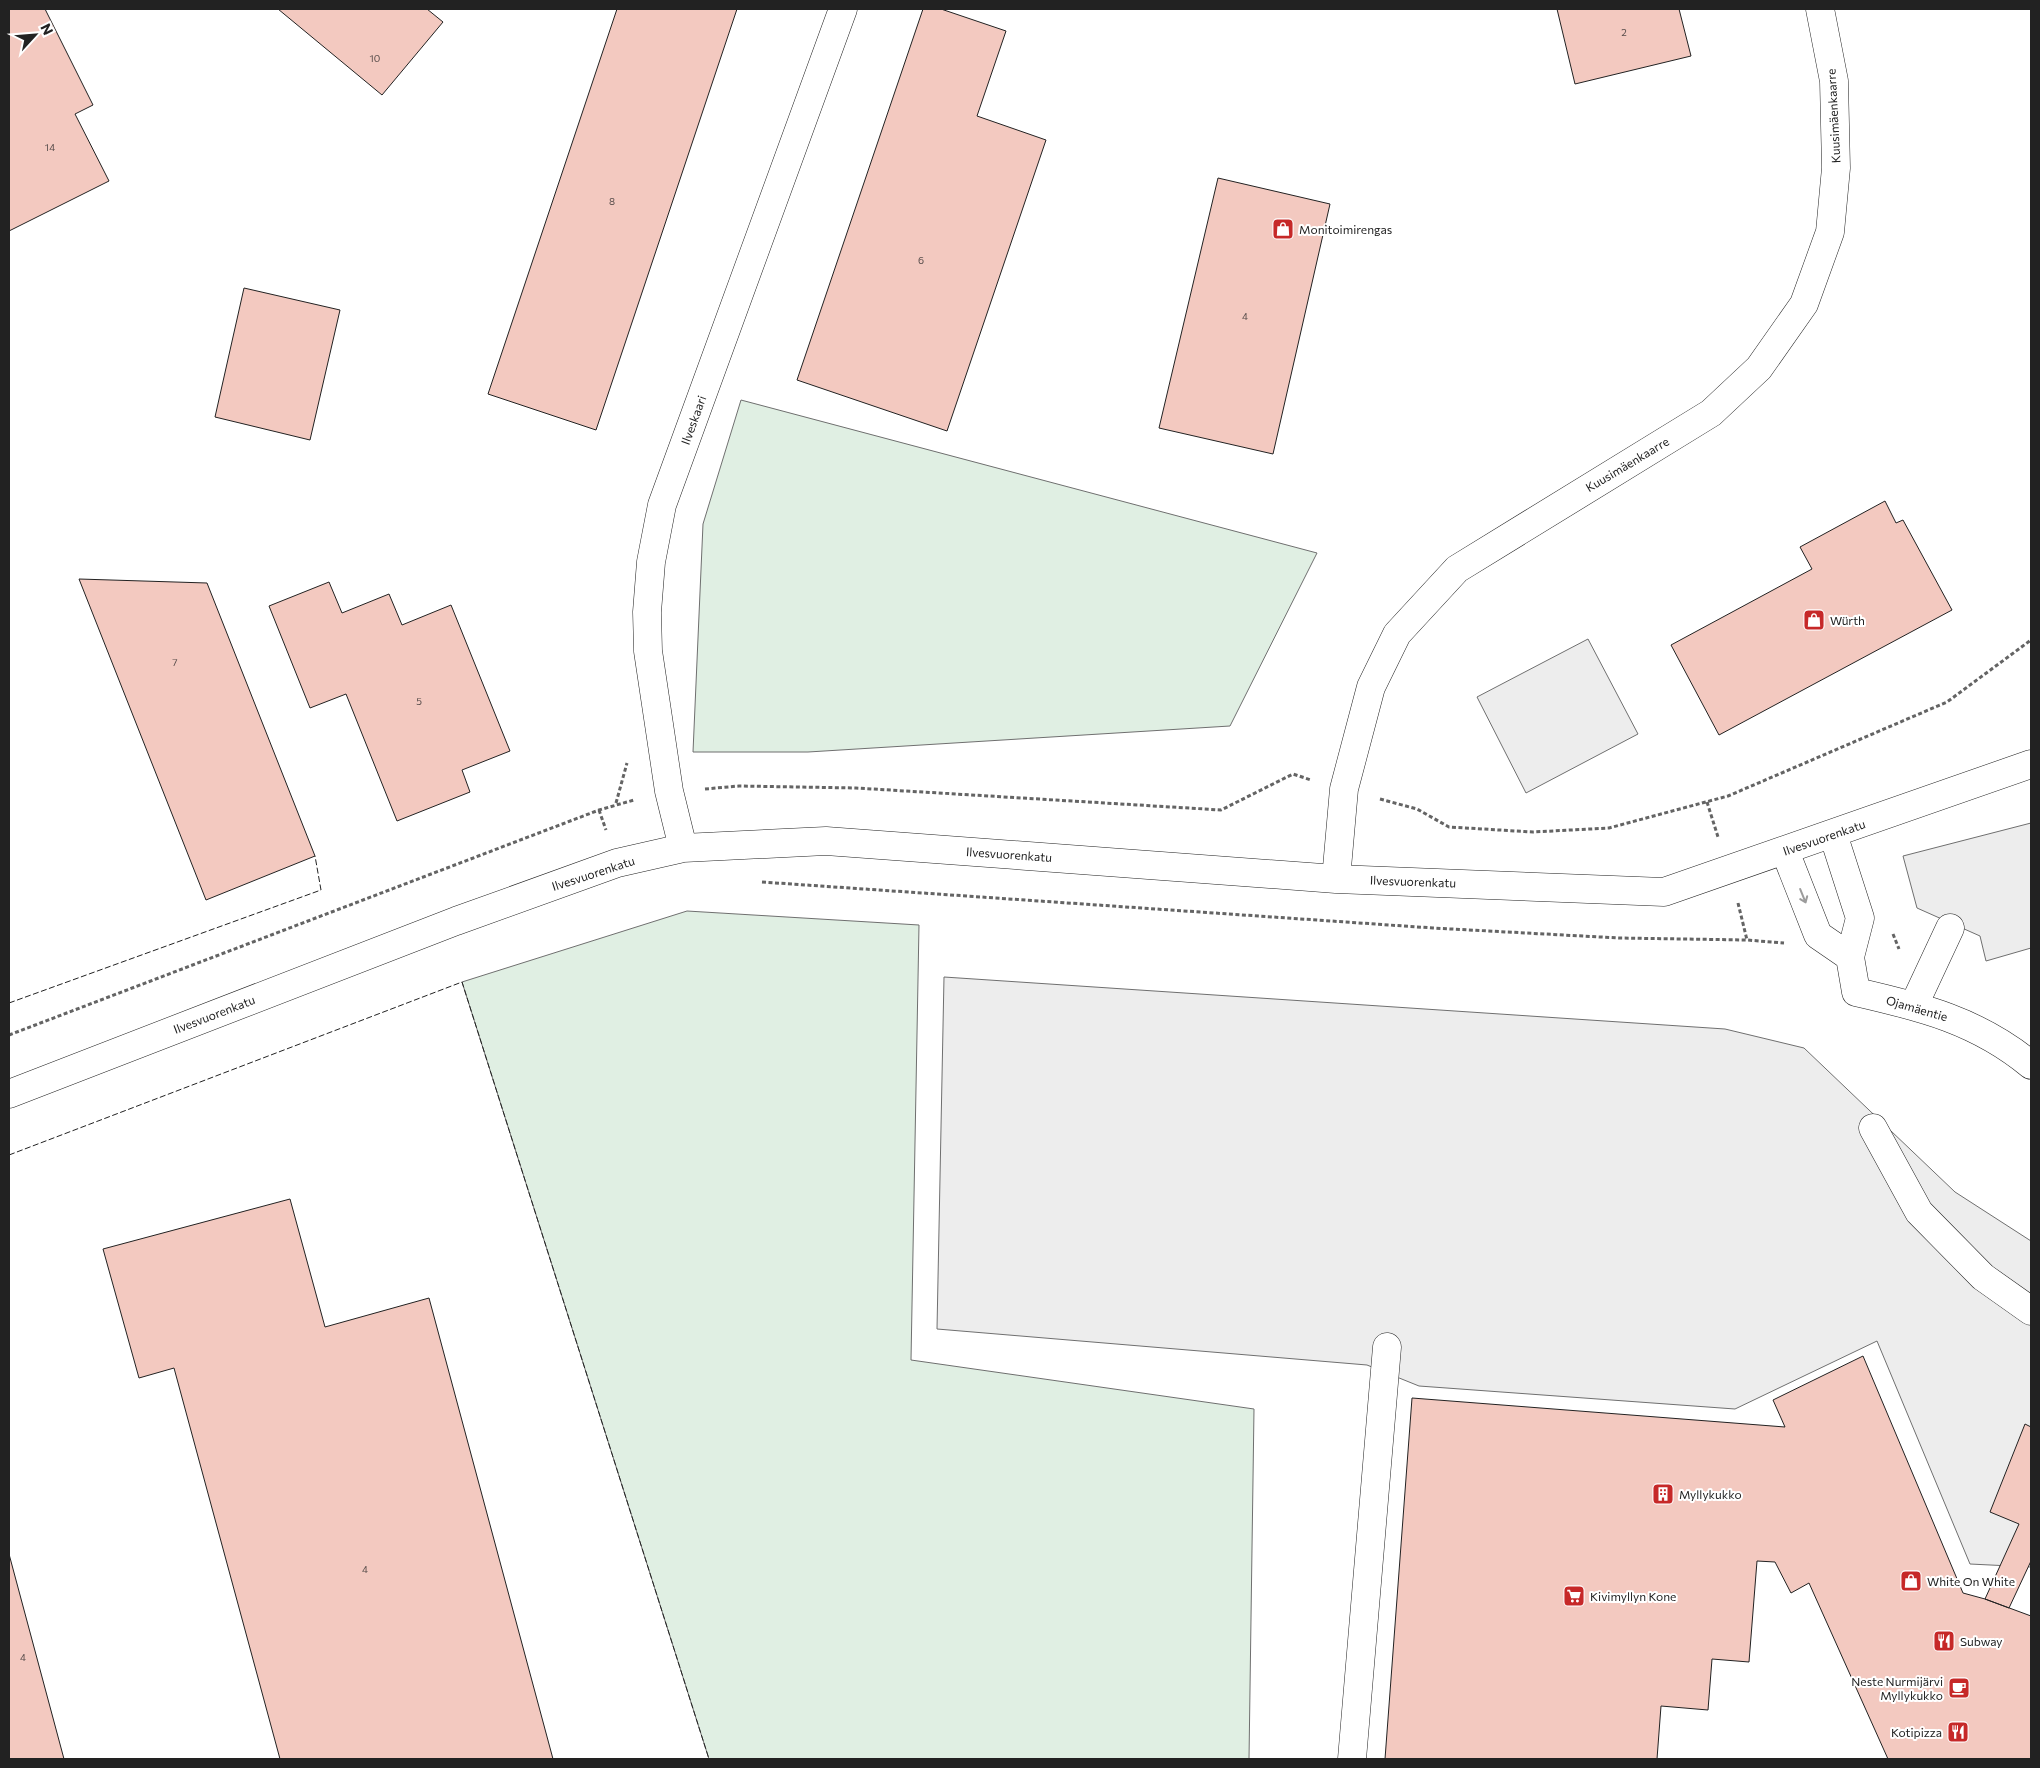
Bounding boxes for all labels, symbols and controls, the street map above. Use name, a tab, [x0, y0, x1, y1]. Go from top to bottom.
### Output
north arrow	[10, 10, 60, 60]
text: N	[37, 21, 57, 38]
house number: 2	[1621, 26, 1627, 38]
house number: 10	[370, 52, 380, 64]
street label: Kuusimäenkaarre	[1824, 68, 1842, 164]
house number: 14	[45, 141, 55, 153]
house number: 8	[609, 195, 615, 207]
shop icon: Monitoimirengas	[1271, 217, 1295, 241]
place label: Monitoimirengas	[1299, 222, 1392, 236]
house number: 6	[918, 254, 924, 266]
house number: 4	[1242, 310, 1248, 322]
street label: Ilveskaari	[678, 394, 708, 446]
street label: Kuusimäenkaarre	[1583, 434, 1671, 494]
shop icon: Würth	[1802, 608, 1826, 632]
place label: Würth	[1830, 613, 1865, 627]
house number: 7	[172, 656, 178, 668]
house number: 5	[416, 695, 422, 707]
street label: Ilvesvuorenkatu	[1781, 816, 1867, 858]
street label: Ilvesvuorenkatu	[965, 844, 1053, 864]
street label: Ilvesvuorenkatu	[550, 853, 636, 893]
street label: Ilvesvuorenkatu	[1370, 872, 1456, 890]
one-way arrow	[1799, 888, 1808, 904]
street label: Ilvesvuorenkatu	[171, 992, 257, 1036]
street label: Ojamäentie	[1885, 993, 1949, 1023]
building icon: Myllykukko	[1651, 1482, 1675, 1506]
place label: Myllykukko	[1679, 1487, 1742, 1501]
house number: 4	[362, 1563, 368, 1575]
shop icon: White On White	[1899, 1569, 1923, 1593]
place label: White On White	[1927, 1574, 2015, 1588]
supermarket icon: Kivimyllyn Kone	[1562, 1584, 1586, 1608]
place label: Kivimyllyn Kone	[1590, 1589, 1676, 1603]
restaurant icon: Subway	[1932, 1629, 1956, 1653]
place label: Subway	[1960, 1634, 2003, 1648]
house number: 4	[20, 1651, 26, 1663]
place label: Neste Nurmijärvi Myllykukko	[1851, 1674, 1943, 1702]
cafe icon: Neste Nurmijärvi Myllykukko	[1947, 1676, 1971, 1700]
restaurant icon: Kotipizza	[1946, 1720, 1970, 1744]
place label: Kotipizza	[1891, 1725, 1942, 1739]

